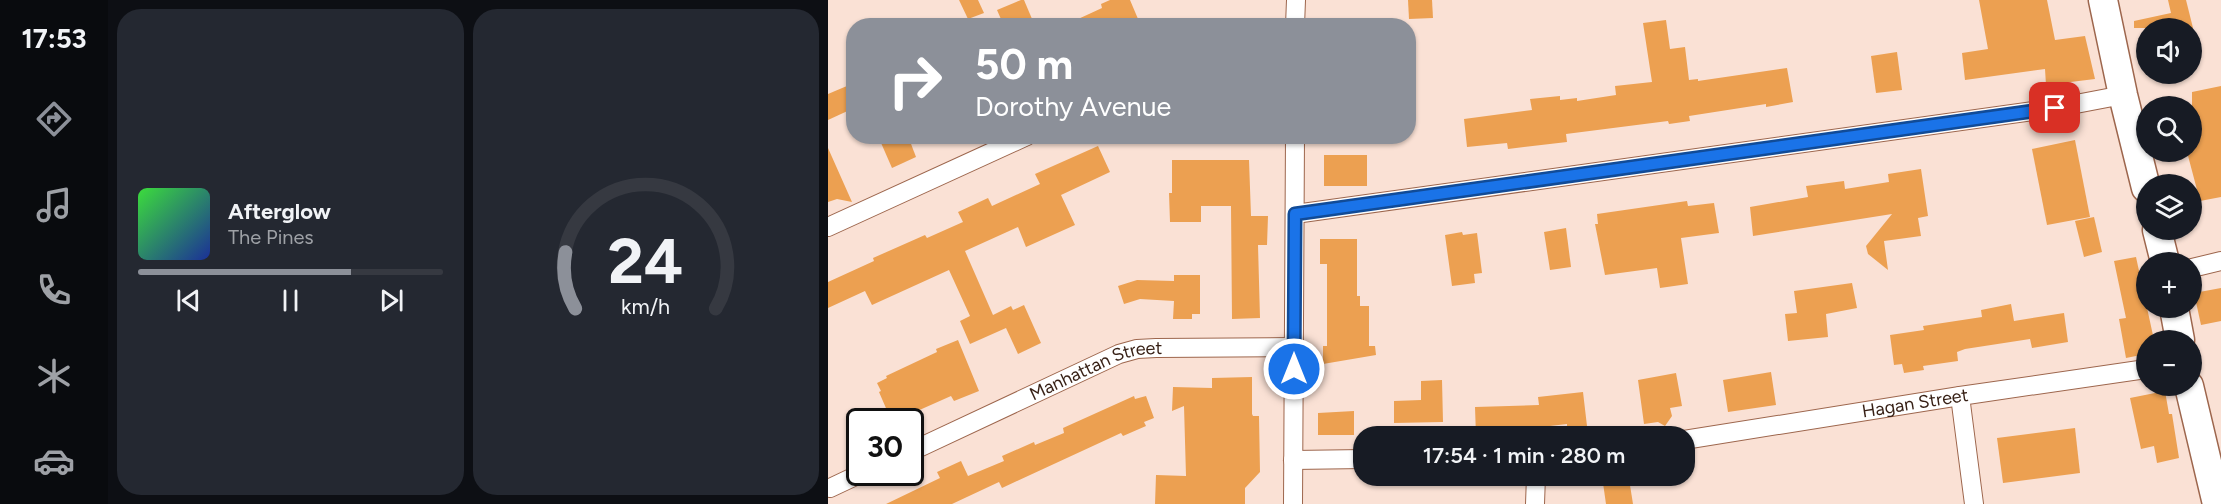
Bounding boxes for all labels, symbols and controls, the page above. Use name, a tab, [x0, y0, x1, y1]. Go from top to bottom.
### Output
map controls	[2136, 18, 2202, 396]
button: sound	[2136, 18, 2202, 84]
text: 17:53	[21, 22, 87, 55]
text: 50 m	[975, 39, 1073, 90]
icon: right	[876, 42, 954, 120]
pin	[2029, 82, 2080, 133]
text: Dorothy Avenue	[975, 90, 1171, 123]
icon: arrive	[2038, 91, 2071, 124]
button: search	[2136, 96, 2202, 162]
icon: directions	[33, 98, 75, 140]
button: layers	[2136, 174, 2202, 240]
icon: music	[33, 184, 75, 226]
text: Afterglow	[228, 198, 331, 225]
text: 24	[608, 224, 684, 299]
text: The Pines	[228, 225, 314, 249]
button: +	[2136, 252, 2202, 318]
icon: phone	[33, 269, 75, 311]
icon: previous	[172, 284, 205, 317]
icon: pause	[274, 284, 307, 317]
icon: next	[375, 284, 408, 317]
text: km/h	[621, 294, 670, 319]
button: −	[2136, 330, 2202, 396]
street label: Manhattan Street	[1026, 337, 1162, 405]
position arrow	[1262, 337, 1326, 401]
icon: climate	[33, 355, 75, 397]
street label: Hagan Street	[1860, 384, 1970, 422]
speed limit sign: 30	[846, 408, 924, 486]
icon: car	[33, 440, 75, 482]
text: 17:54 · 1 min · 280 m	[1423, 442, 1625, 469]

